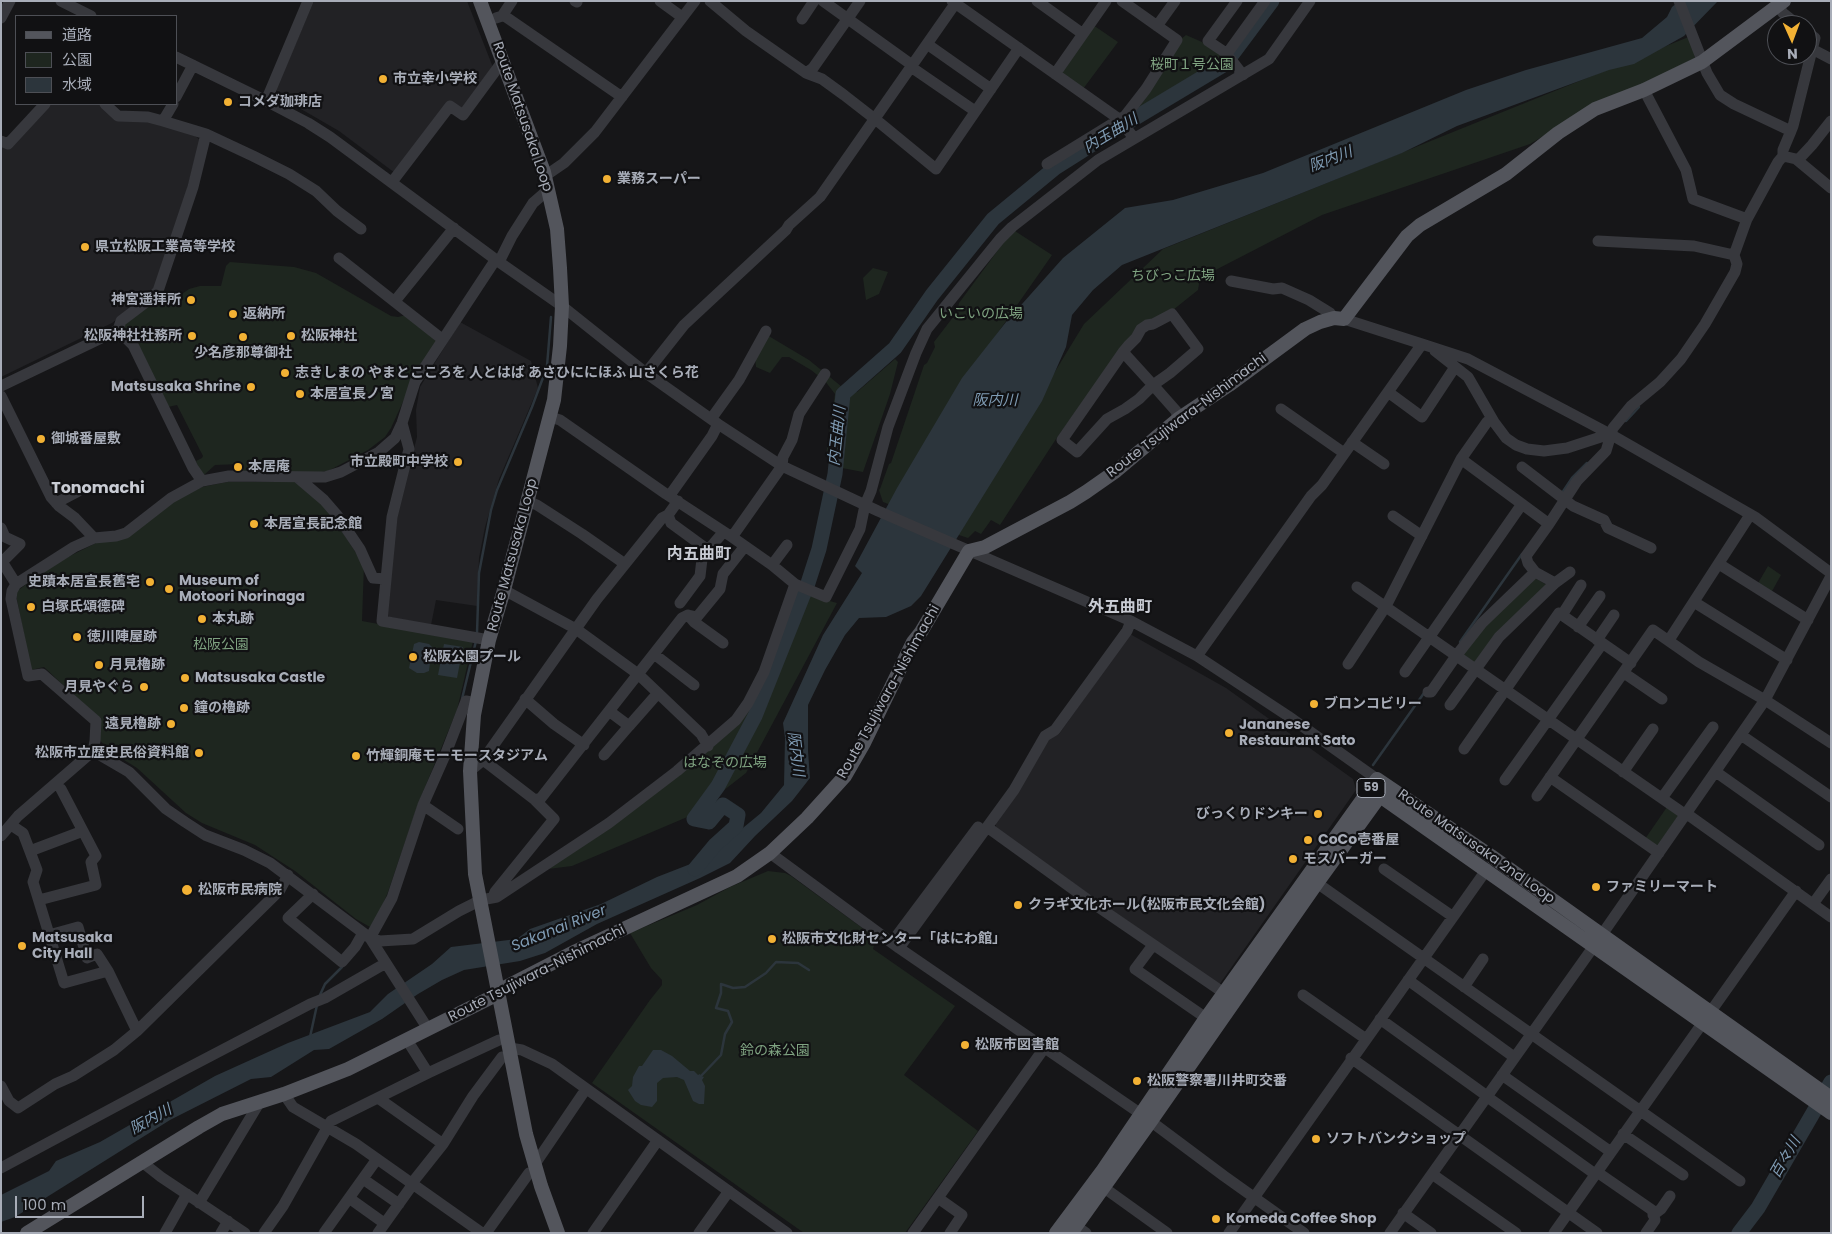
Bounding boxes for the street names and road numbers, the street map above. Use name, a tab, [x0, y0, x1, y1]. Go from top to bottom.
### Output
street label: Route Matsusaka Loop	[488, 40, 556, 194]
street label: Route Tsujiwara-Nishimachi	[1104, 350, 1270, 482]
street label: Route Matsusaka Loop	[485, 477, 541, 633]
street label: Route Tsujiwara-Nishimachi	[834, 602, 944, 782]
road number: 59	[1357, 778, 1385, 798]
street label: Route Matsusaka 2nd Loop	[1394, 786, 1558, 908]
street label: Route Tsujiwara-Nishimachi	[446, 922, 628, 1026]

